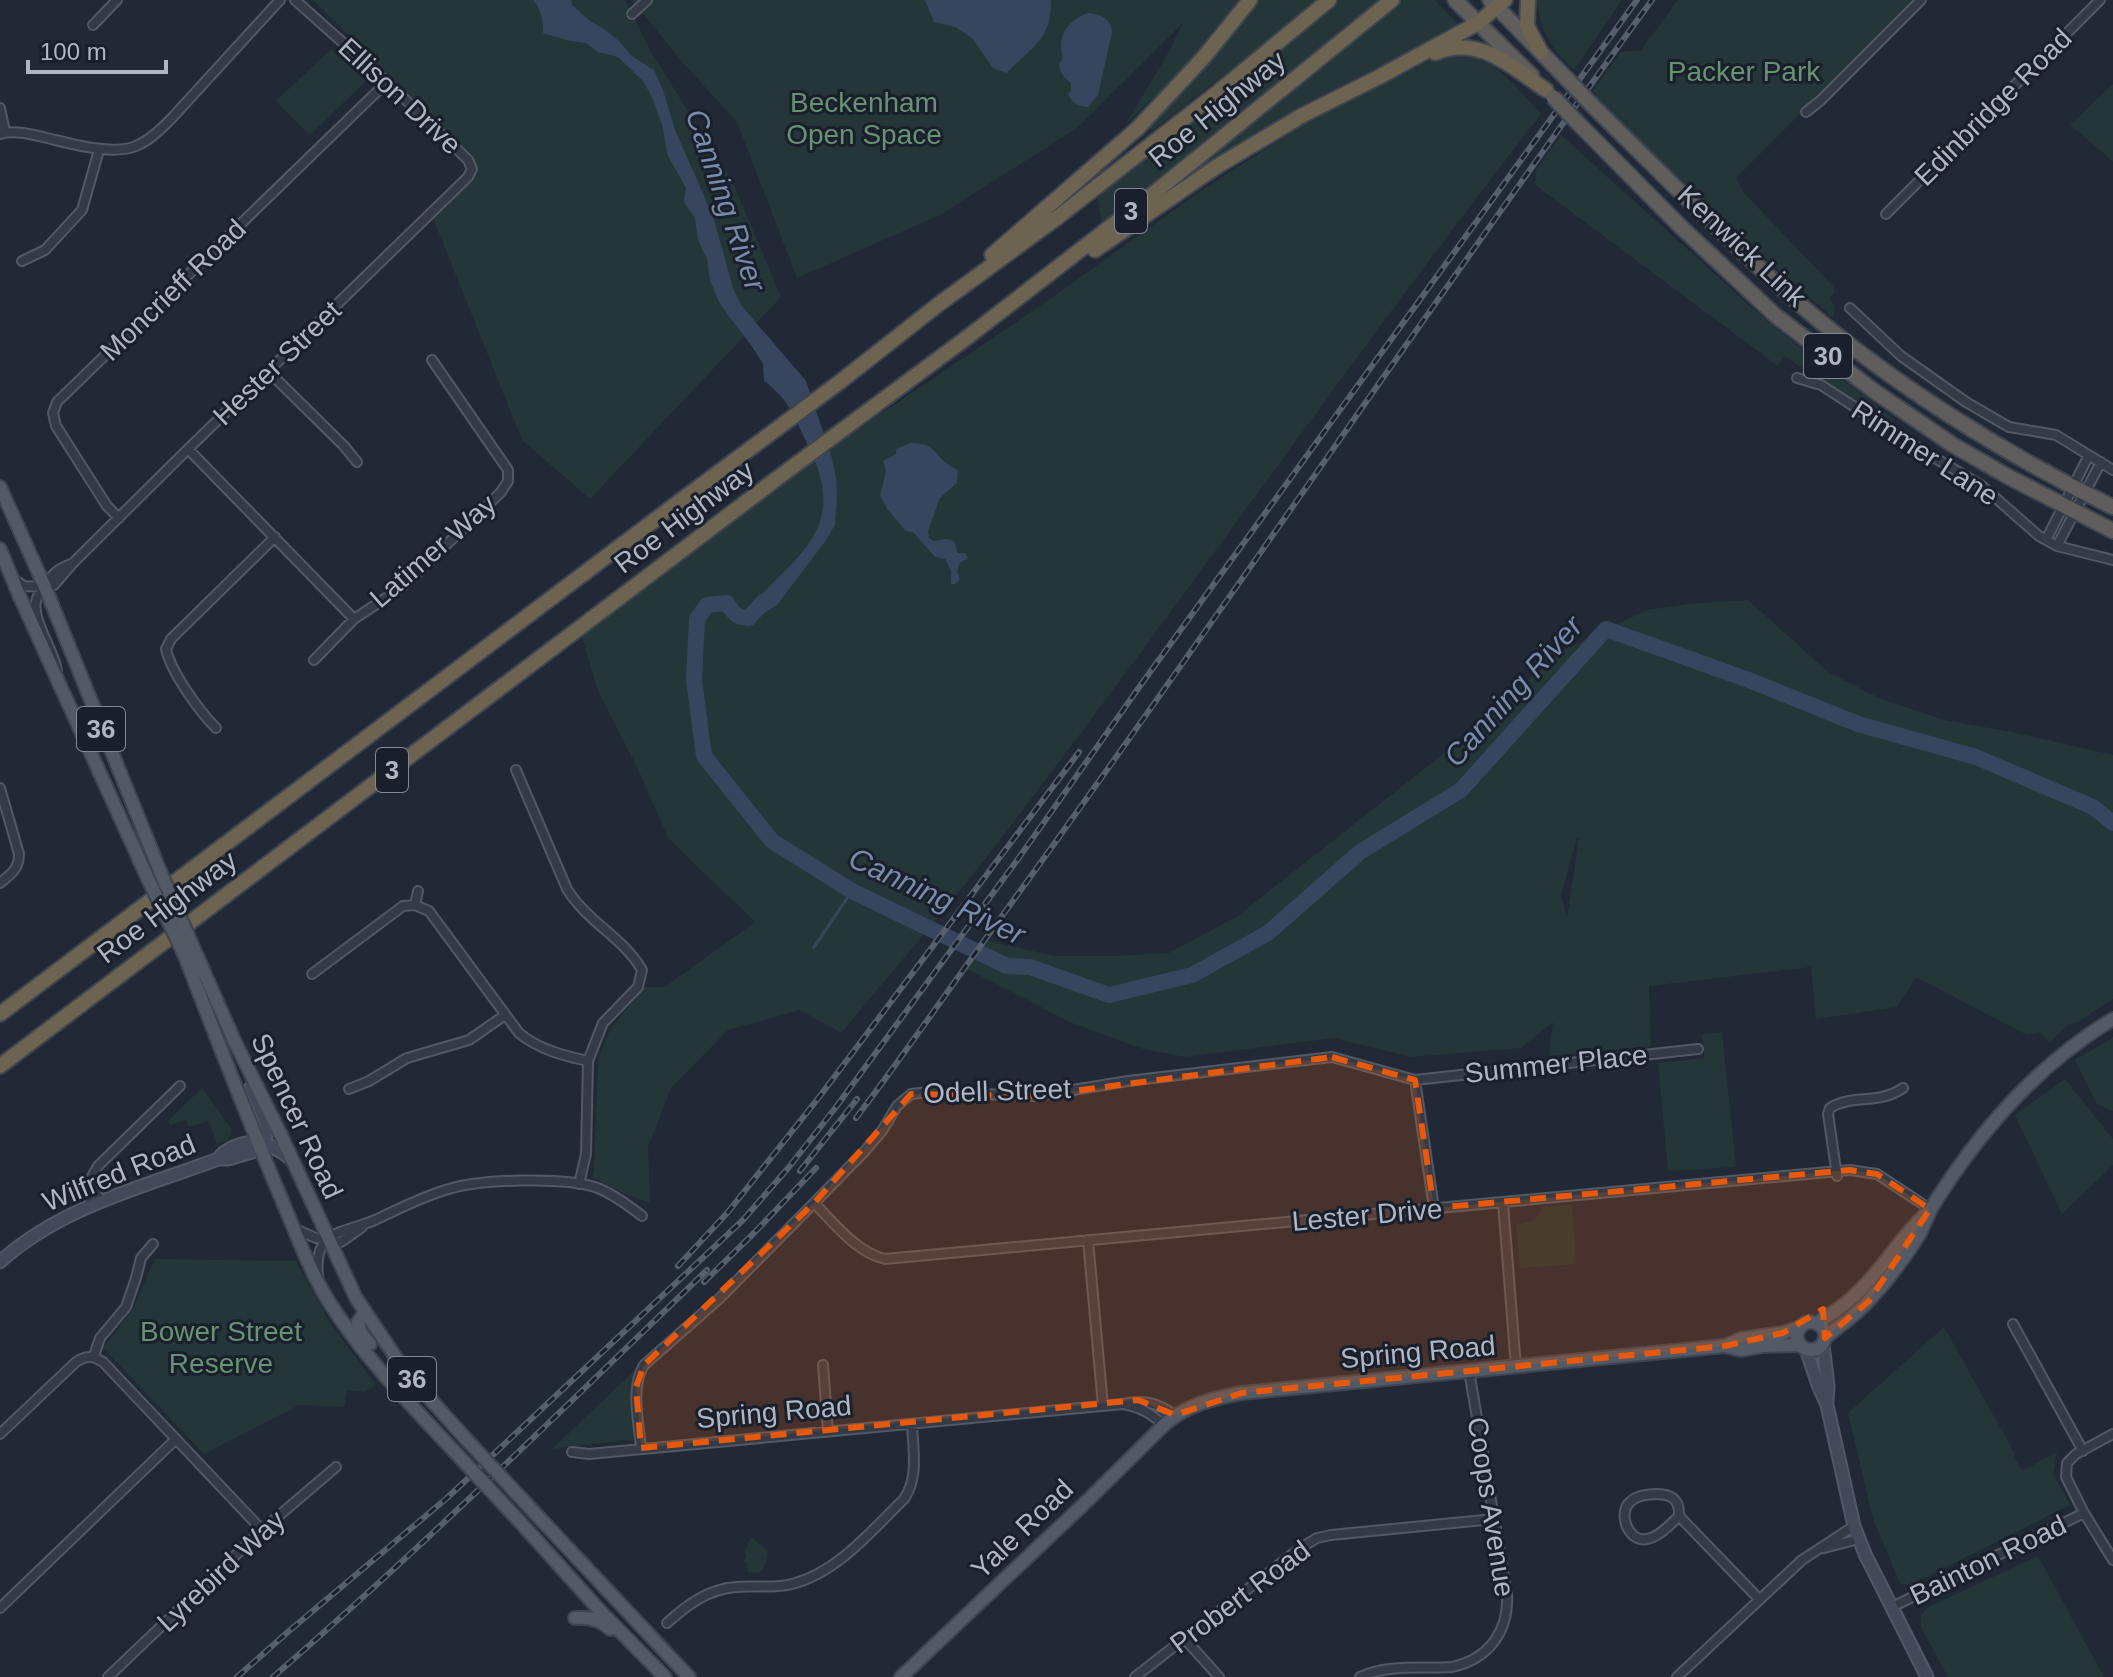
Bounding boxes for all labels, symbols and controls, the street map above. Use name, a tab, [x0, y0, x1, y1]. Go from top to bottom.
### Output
street label: Edinbridge Road	[1908, 22, 2078, 192]
scale bar	[28, 24, 166, 74]
street label: Ellison Drive	[333, 32, 467, 160]
text: 100 m	[40, 38, 107, 65]
street label: Roe Highway	[1143, 45, 1291, 173]
park label: Packer Park	[1668, 56, 1821, 87]
park label: Beckenham Open Space	[786, 87, 942, 150]
water label: Canning River	[679, 105, 773, 296]
street label: Kenwick Link	[1672, 179, 1813, 314]
road number: 3	[1115, 189, 1147, 233]
street label: Moncrieff Road	[94, 213, 252, 367]
street label: Hester Street	[207, 294, 347, 431]
road number: 30	[1804, 334, 1852, 378]
street label: Rimmer Lane	[1846, 394, 2004, 512]
street label: Roe Highway	[608, 455, 760, 579]
street label: Latimer Way	[364, 488, 502, 614]
water label: Canning River	[1437, 609, 1590, 773]
road number: 36	[77, 707, 125, 751]
road number: 3	[376, 748, 408, 792]
water label: Canning River	[844, 841, 1031, 952]
street label: Roe Highway	[91, 845, 243, 969]
street label: Spencer Road	[245, 1028, 349, 1204]
street label: Summer Place	[1463, 1039, 1649, 1089]
street label: Odell Street	[923, 1073, 1072, 1109]
street label: Wilfred Road	[38, 1128, 200, 1218]
street label: Lester Drive	[1290, 1193, 1444, 1237]
park label: Bower Street Reserve	[140, 1316, 302, 1379]
street label: Spring Road	[1339, 1330, 1497, 1374]
road number: 36	[388, 1357, 436, 1401]
street label: Spring Road	[695, 1390, 853, 1434]
street label: Coops Avenue	[1461, 1415, 1521, 1599]
street label: Yale Road	[965, 1473, 1079, 1585]
street label: Lyrebird Way	[151, 1504, 291, 1638]
street label: Bainton Road	[1905, 1509, 2071, 1611]
street label: Probert Road	[1164, 1535, 1316, 1659]

